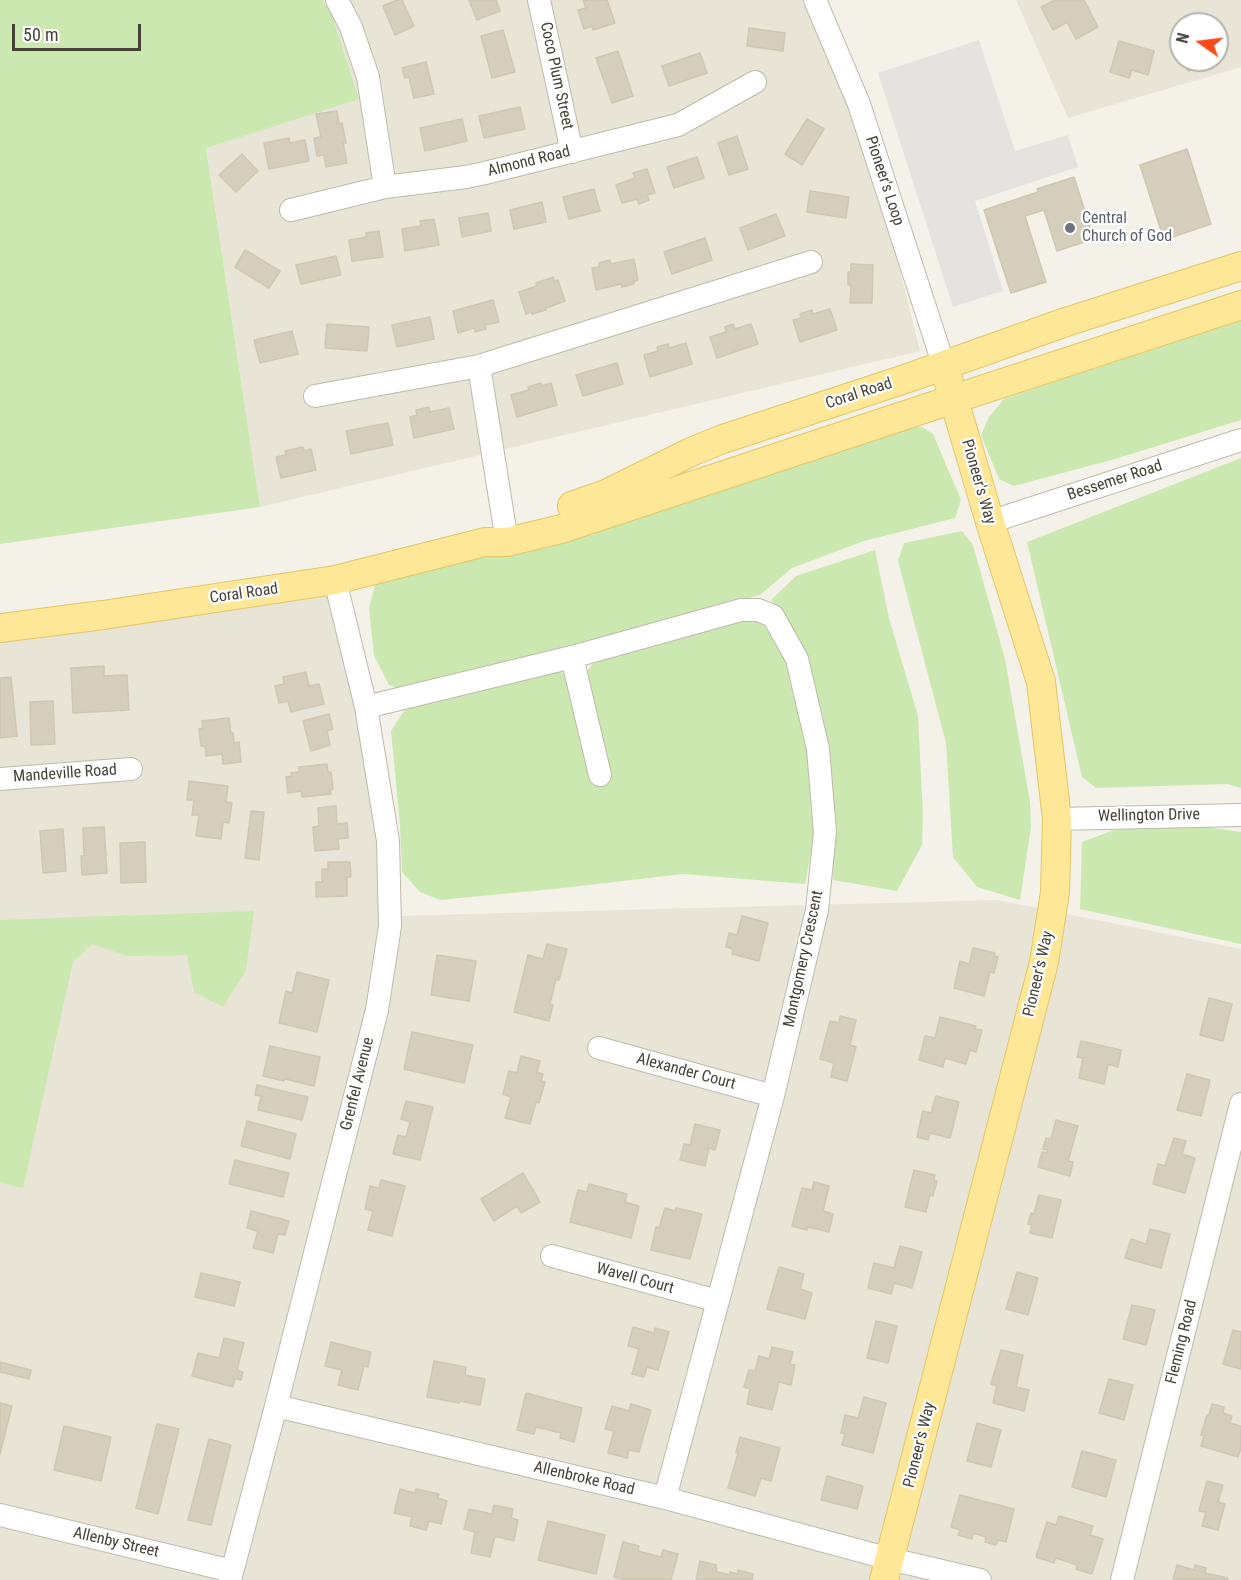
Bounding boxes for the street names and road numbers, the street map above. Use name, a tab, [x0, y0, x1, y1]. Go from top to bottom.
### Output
street label: Coco Plum Street	[535, 20, 577, 132]
street label: Pioneer's Loop	[860, 134, 908, 228]
street label: Almond Road	[486, 142, 572, 182]
street label: Coral Road	[823, 374, 895, 414]
street label: Pioneer's Way	[957, 437, 999, 527]
street label: Bessemer Road	[1065, 457, 1165, 505]
street label: Coral Road	[209, 580, 279, 608]
street label: Mandeville Road	[12, 761, 118, 787]
street label: Wellington Drive	[1098, 806, 1200, 826]
street label: Montgomery Crescent	[780, 889, 828, 1029]
street label: Pioneer's Way	[1020, 929, 1058, 1019]
street label: Grenfel Avenue	[337, 1035, 379, 1133]
street label: Alexander Court	[634, 1050, 738, 1094]
street label: Wavell Court	[594, 1259, 676, 1299]
street label: Fleming Road	[1162, 1298, 1202, 1386]
street label: Pioneer's Way	[900, 1400, 940, 1490]
street label: Allenbroke Road	[532, 1458, 636, 1500]
street label: Allenby Street	[71, 1524, 161, 1562]

